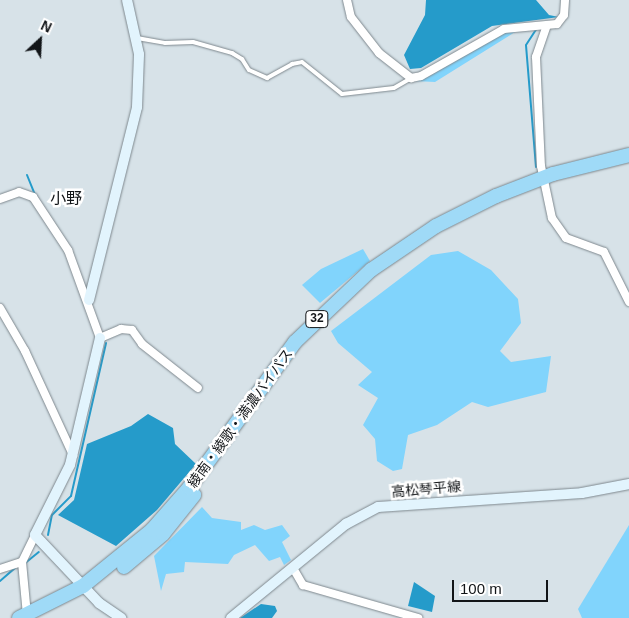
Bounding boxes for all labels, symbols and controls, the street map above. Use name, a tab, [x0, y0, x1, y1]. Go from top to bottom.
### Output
north arrow	[15, 15, 65, 65]
text: N	[38, 17, 54, 36]
district label: 小野	[50, 189, 82, 209]
road number: 32	[304, 310, 330, 328]
street label: 綾南・綾歌・満濃バイパス	[184, 345, 296, 491]
street label: 高松琴平線	[390, 478, 462, 500]
scale bar	[454, 570, 550, 602]
text: 100 m	[460, 580, 502, 597]

